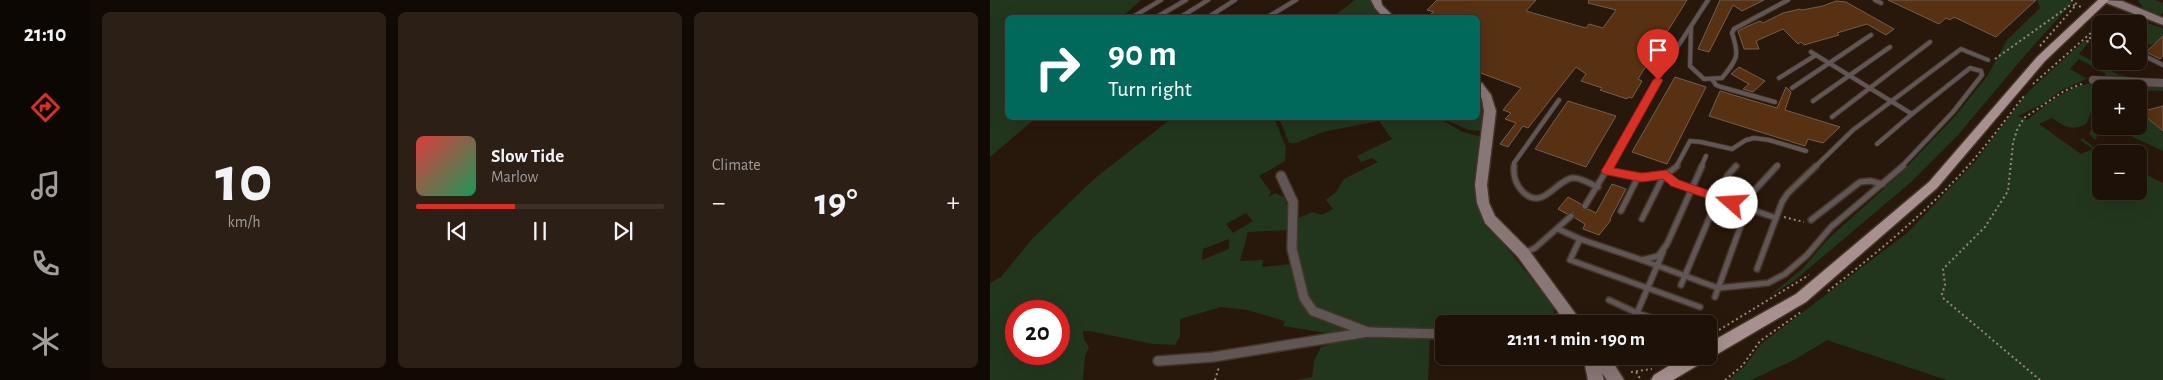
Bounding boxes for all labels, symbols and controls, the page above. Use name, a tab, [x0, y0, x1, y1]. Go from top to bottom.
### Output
map controls	[2092, 15, 2147, 200]
button: search	[2092, 15, 2147, 70]
text: 21:10	[24, 23, 66, 45]
pin	[1637, 29, 1679, 80]
icon: right	[1025, 35, 1090, 100]
icon: arrive	[1644, 36, 1672, 64]
text: 90 m	[1108, 37, 1177, 72]
text: Turn right	[1108, 78, 1192, 100]
button: +	[2092, 80, 2147, 135]
icon: directions	[28, 90, 63, 125]
button: −	[2092, 145, 2147, 200]
text: Slow Tide	[491, 147, 564, 166]
text: 10	[215, 148, 273, 213]
text: Climate	[712, 157, 761, 173]
icon: music	[28, 168, 63, 203]
text: Marlow	[491, 169, 538, 185]
position arrow	[1705, 176, 1757, 228]
text: 19°	[814, 184, 858, 222]
text: −	[712, 189, 725, 217]
text: +	[947, 189, 960, 217]
text: km/h	[227, 214, 261, 230]
icon: previous	[443, 217, 471, 245]
icon: pause	[526, 217, 554, 245]
icon: next	[609, 217, 637, 245]
icon: phone	[28, 246, 63, 281]
speed limit sign: 20	[1005, 300, 1070, 365]
icon: climate	[28, 324, 63, 359]
text: 21:11 · 1 min · 190 m	[1507, 330, 1645, 349]

